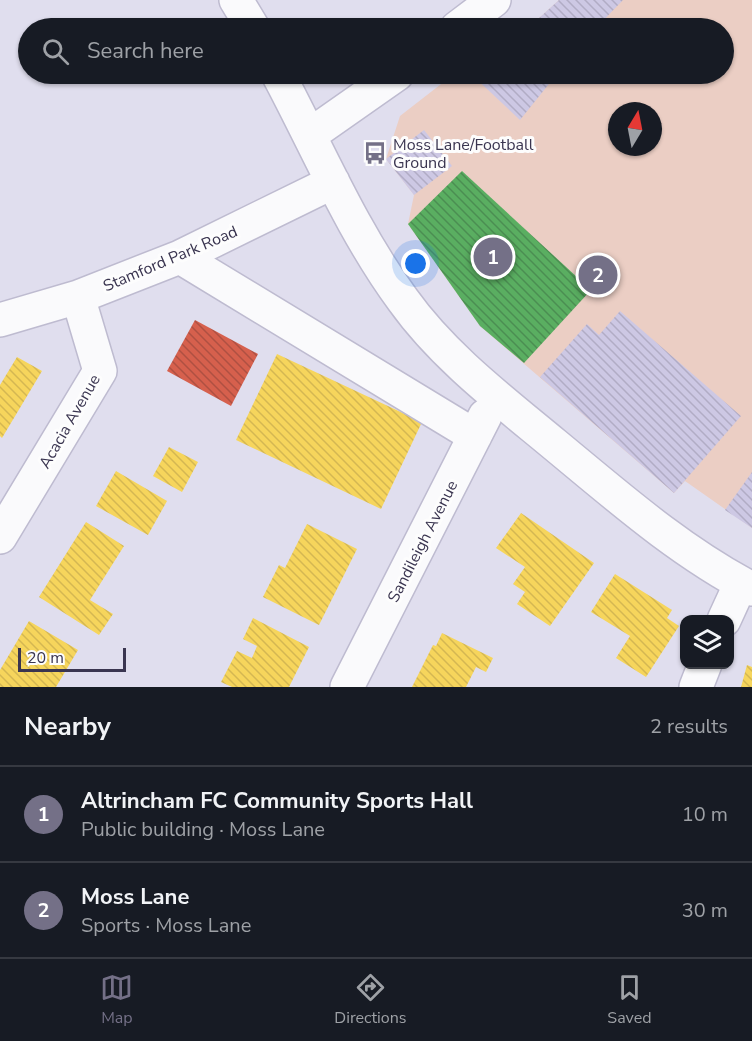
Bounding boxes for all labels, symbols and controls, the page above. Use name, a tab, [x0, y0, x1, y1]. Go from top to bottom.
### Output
search box	[18, 18, 734, 84]
icon: search	[39, 35, 72, 68]
text: Search here	[87, 36, 204, 66]
north arrow	[608, 102, 662, 156]
place label: Moss Lane/Football Ground	[393, 134, 534, 174]
bus stop icon: Moss Lane/Football Ground	[362, 140, 388, 166]
street label: Stamford Park Road	[100, 221, 241, 297]
pin: 1	[474, 234, 512, 280]
your location	[401, 249, 430, 278]
pin: 2	[578, 252, 618, 298]
street label: Acacia Avenue	[34, 370, 106, 473]
street label: Sandileigh Avenue	[383, 477, 463, 606]
map controls	[680, 615, 734, 669]
button: layers	[680, 615, 734, 669]
scale bar	[18, 645, 126, 672]
text: 20 m	[27, 647, 64, 669]
text: Nearby	[24, 709, 111, 744]
text: 2 results	[650, 713, 728, 740]
text: Altrincham FC Community Sports Hall	[81, 786, 473, 816]
text: 1	[38, 801, 50, 828]
text: 10 m	[682, 801, 728, 828]
text: Public building · Moss Lane	[81, 816, 325, 843]
text: Moss Lane	[81, 882, 189, 912]
text: 2	[38, 897, 50, 924]
text: 30 m	[682, 897, 728, 924]
text: Sports · Moss Lane	[81, 912, 251, 939]
tab: Map	[100, 971, 133, 1029]
tab: Directions	[334, 971, 406, 1029]
tab: Saved	[607, 971, 652, 1029]

